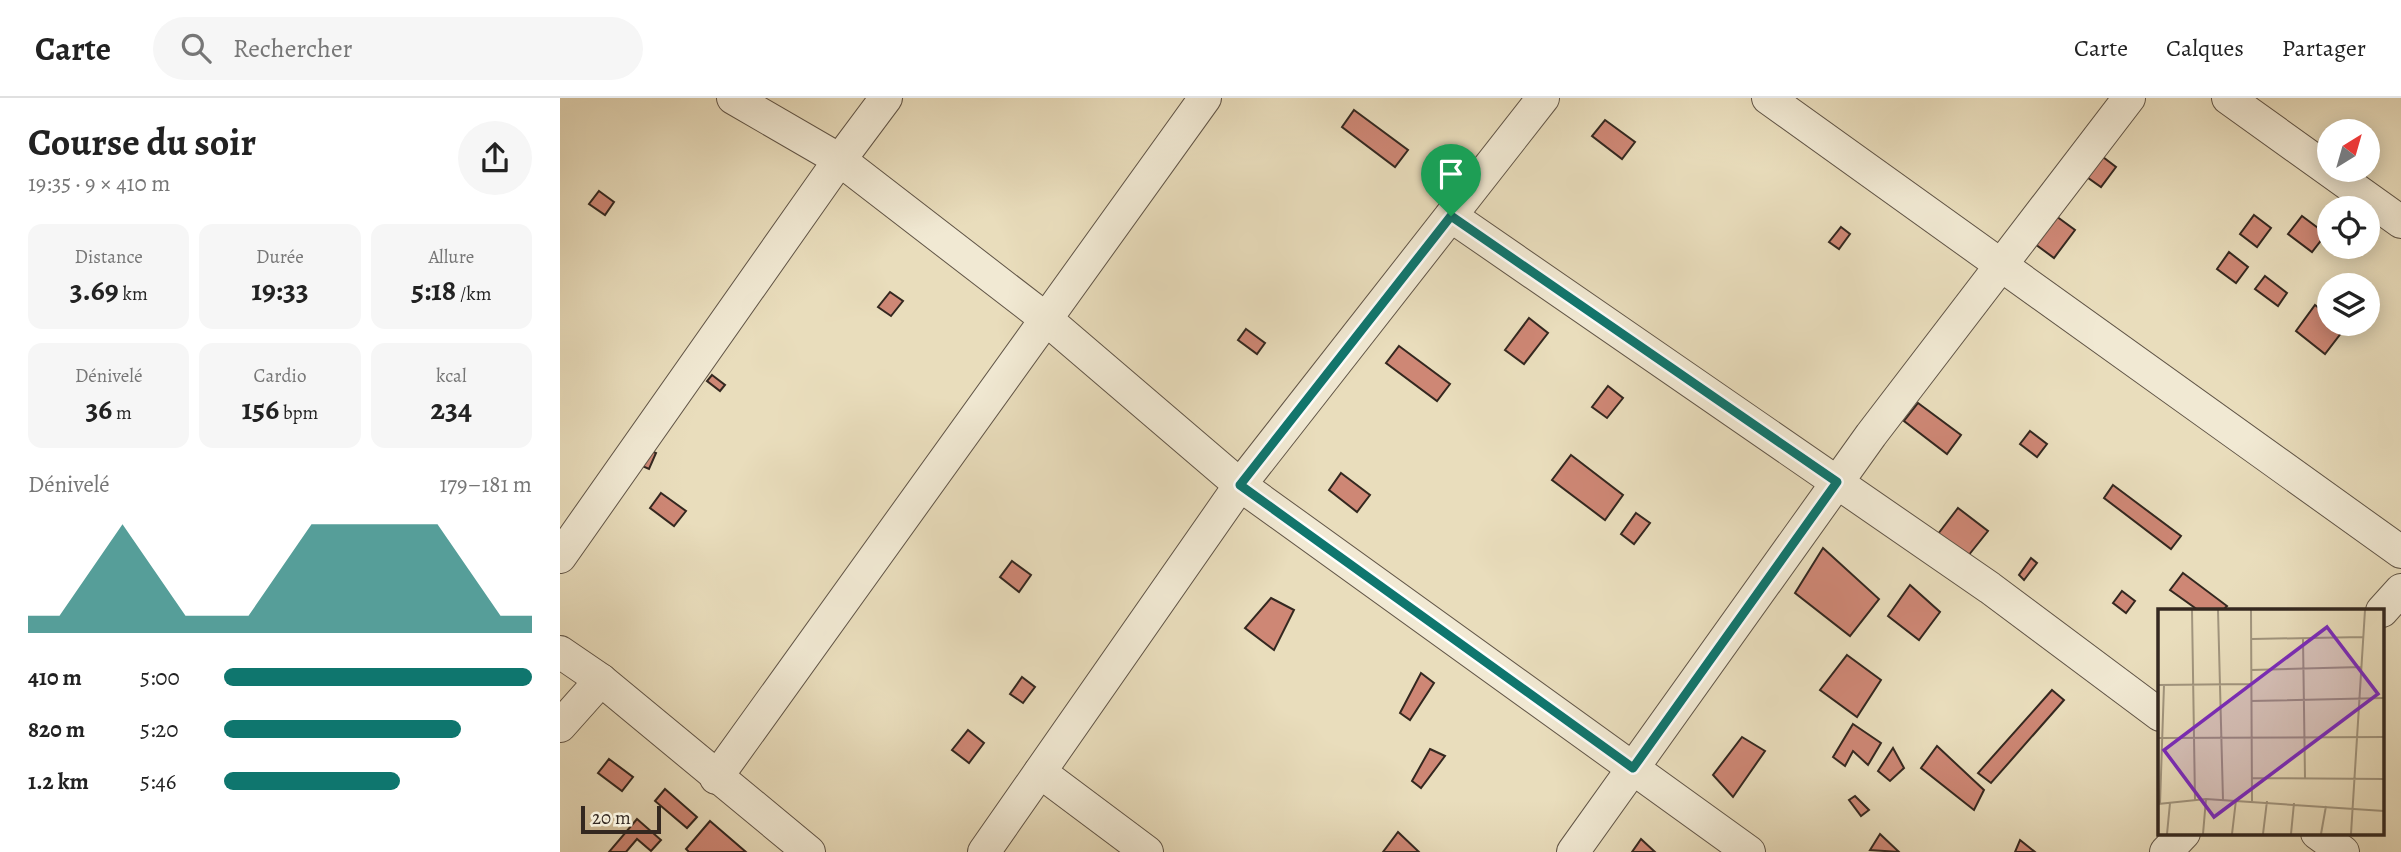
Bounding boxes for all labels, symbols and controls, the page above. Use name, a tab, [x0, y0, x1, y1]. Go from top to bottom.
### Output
search box	[153, 17, 643, 80]
text: Carte	[35, 26, 111, 71]
icon: search	[177, 29, 215, 67]
text: Rechercher	[233, 31, 353, 66]
text: Carte	[2074, 32, 2128, 64]
text: Calques	[2166, 32, 2244, 64]
text: Partager	[2282, 32, 2366, 64]
text: Course du soir	[28, 116, 256, 168]
north arrow	[2317, 119, 2380, 182]
map controls	[2317, 119, 2380, 336]
button: share	[458, 121, 532, 195]
pin	[1421, 144, 1481, 216]
icon: arrive	[1432, 155, 1470, 193]
text: 19:35 · 9 × 410 m	[28, 168, 170, 199]
button: locate	[2317, 196, 2380, 259]
text: Distance	[75, 244, 143, 270]
text: Durée	[256, 244, 304, 270]
text: Allure	[428, 244, 474, 270]
text: 3.69	[70, 270, 119, 310]
text: 19:33	[251, 270, 309, 310]
text: 5:18	[411, 270, 456, 310]
button: layers	[2317, 273, 2380, 336]
text: km	[119, 281, 148, 307]
text: /km	[456, 281, 492, 307]
text: Dénivelé	[75, 363, 142, 389]
text: Cardio	[254, 363, 306, 389]
text: kcal	[436, 363, 467, 389]
text: 36	[85, 389, 112, 429]
text: 156	[242, 389, 279, 429]
text: 234	[431, 389, 472, 429]
text: m	[112, 400, 132, 426]
text: bpm	[279, 400, 318, 426]
text: Dénivelé	[28, 469, 110, 500]
text: 179–181 m	[439, 469, 532, 500]
inset map	[2158, 609, 2384, 834]
text: 410 m	[28, 662, 82, 693]
text: 5:00	[140, 662, 180, 693]
text: 820 m	[28, 714, 85, 745]
text: 5:20	[140, 714, 179, 745]
text: 1.2 km	[28, 766, 89, 797]
text: 5:46	[140, 766, 176, 797]
scale bar	[581, 803, 662, 835]
text: 20 m	[592, 805, 631, 831]

